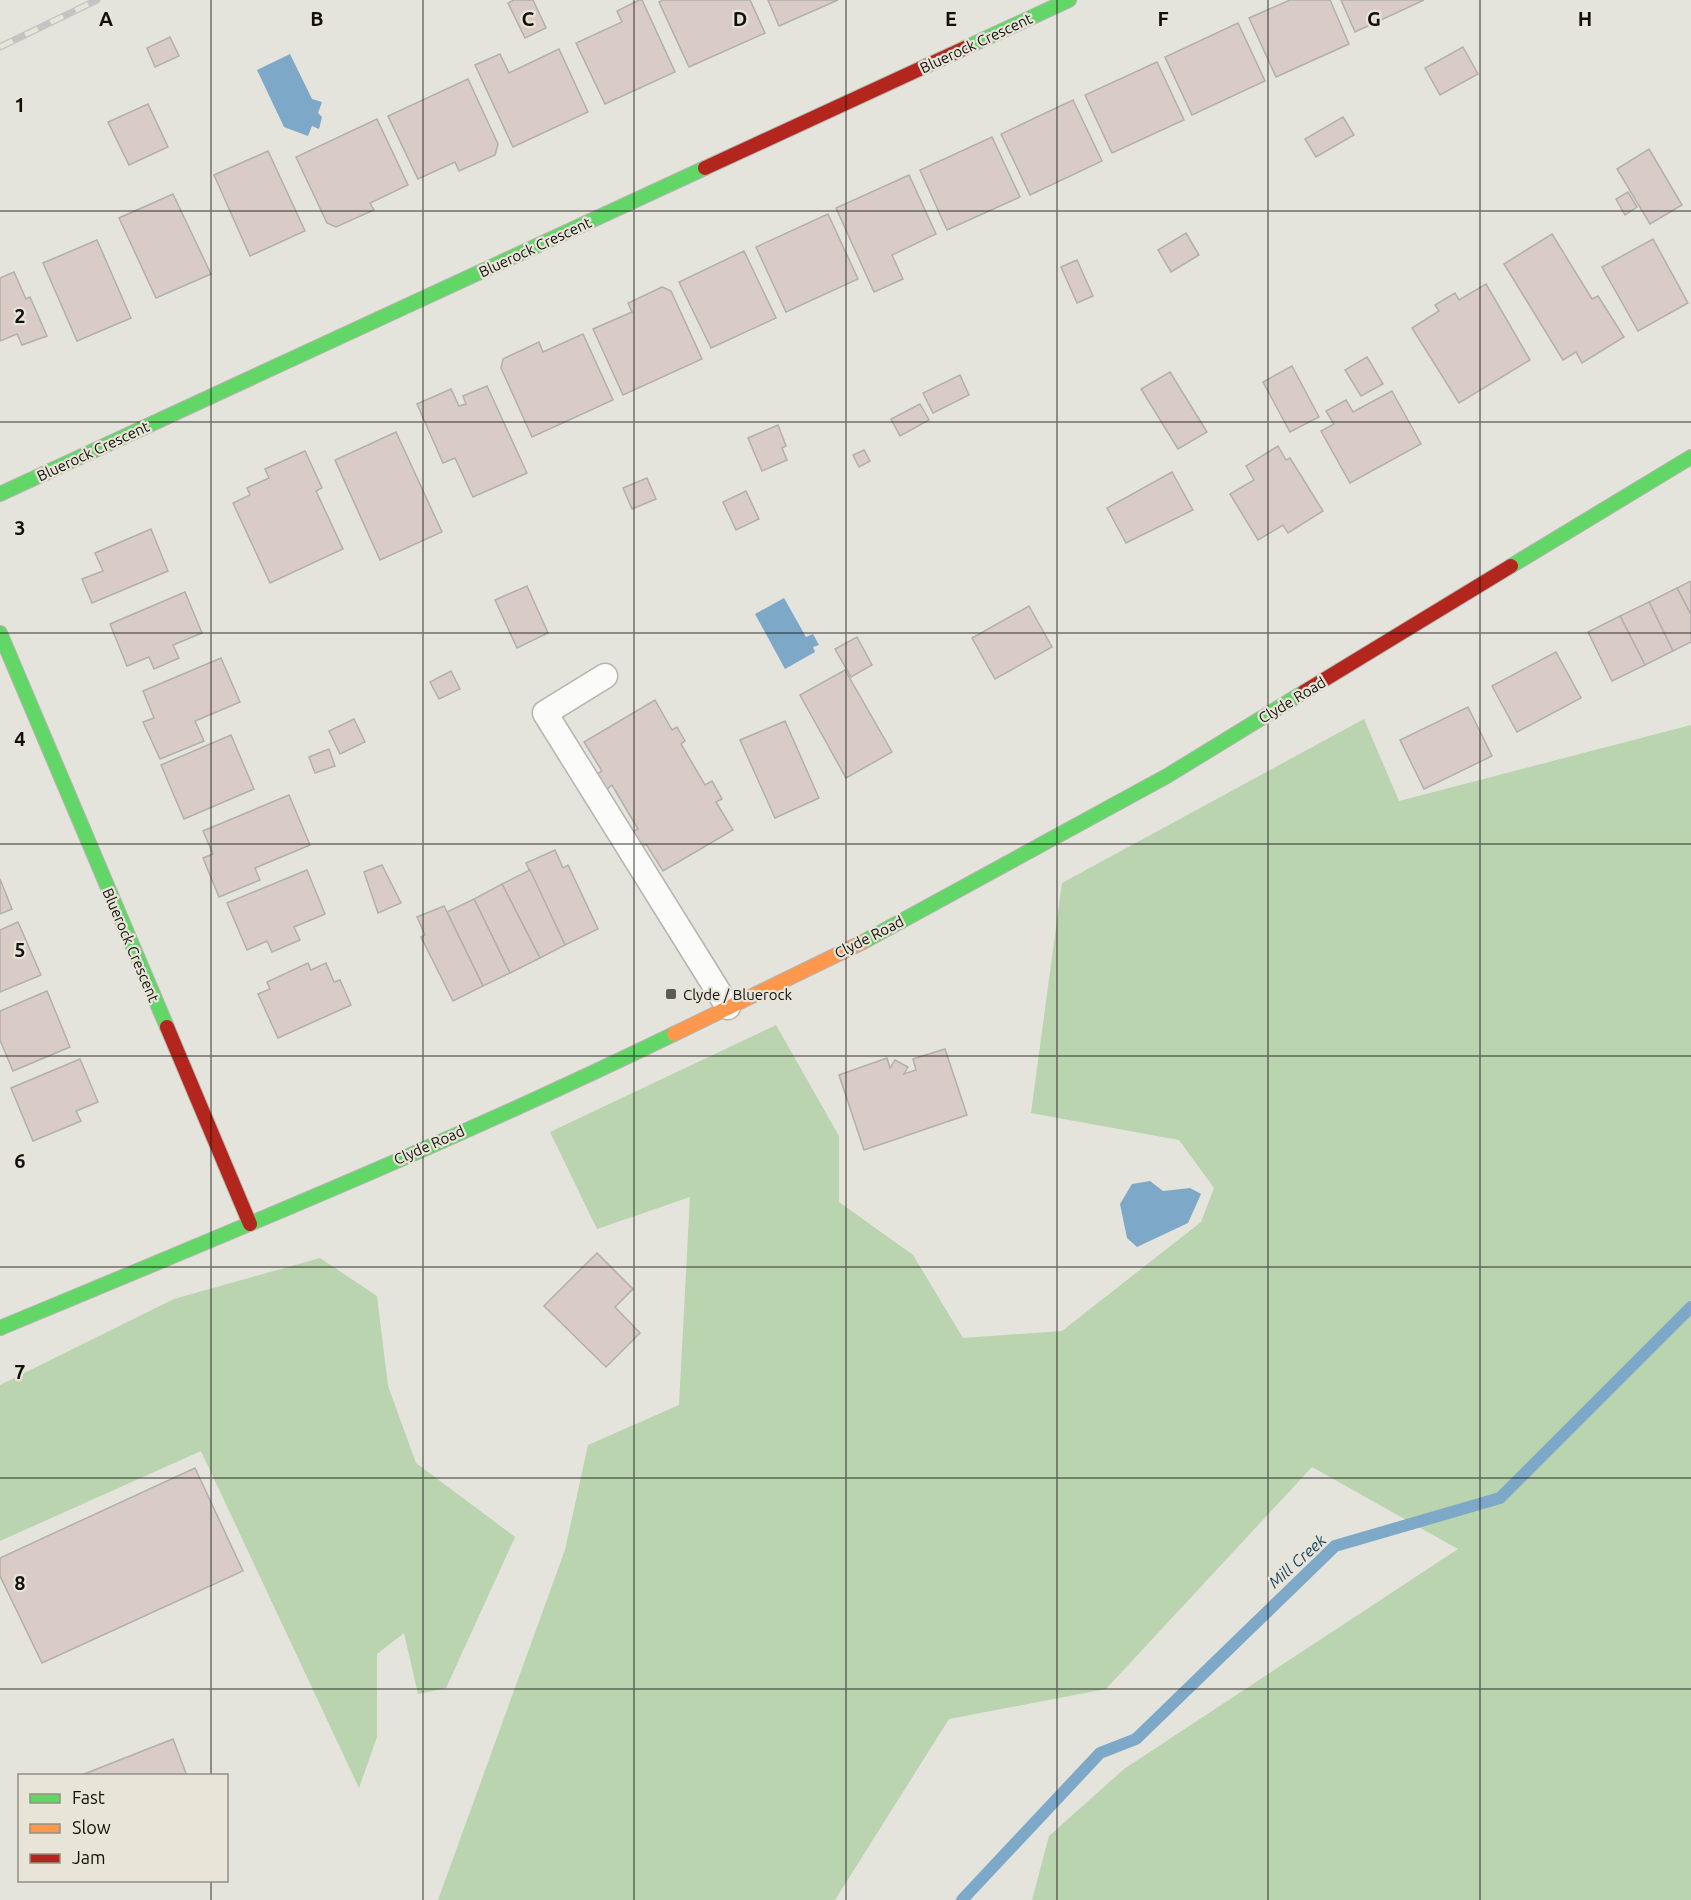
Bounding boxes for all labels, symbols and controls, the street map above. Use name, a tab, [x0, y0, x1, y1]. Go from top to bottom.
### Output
text: A	[99, 7, 113, 30]
text: B	[310, 7, 324, 30]
text: C	[522, 7, 535, 30]
text: D	[733, 7, 747, 30]
text: E	[945, 7, 957, 30]
text: F	[1157, 7, 1169, 30]
text: G	[1367, 7, 1381, 30]
text: H	[1578, 7, 1592, 30]
street label: Bluerock Crescent	[917, 9, 1035, 76]
text: 1	[14, 93, 26, 116]
street label: Bluerock Crescent	[476, 213, 594, 280]
text: 2	[14, 304, 26, 327]
street label: Bluerock Crescent	[34, 417, 152, 484]
text: 3	[14, 516, 26, 539]
street label: Clyde Road	[1255, 673, 1329, 727]
text: 4	[14, 727, 26, 750]
street label: Bluerock Crescent	[99, 885, 163, 1005]
street label: Clyde Road	[832, 912, 906, 962]
text: 5	[14, 938, 26, 961]
place label: Clyde / Bluerock	[683, 986, 792, 1003]
marker: Clyde / Bluerock	[664, 987, 678, 1001]
street label: Clyde Road	[391, 1122, 467, 1168]
text: 6	[14, 1149, 26, 1172]
text: 7	[14, 1360, 26, 1383]
water label: Mill Creek	[1265, 1530, 1330, 1591]
text: 8	[14, 1571, 26, 1594]
legend	[18, 1774, 228, 1882]
text: Fast	[72, 1787, 105, 1807]
text: Slow	[72, 1817, 111, 1837]
text: Jam	[72, 1847, 106, 1867]

